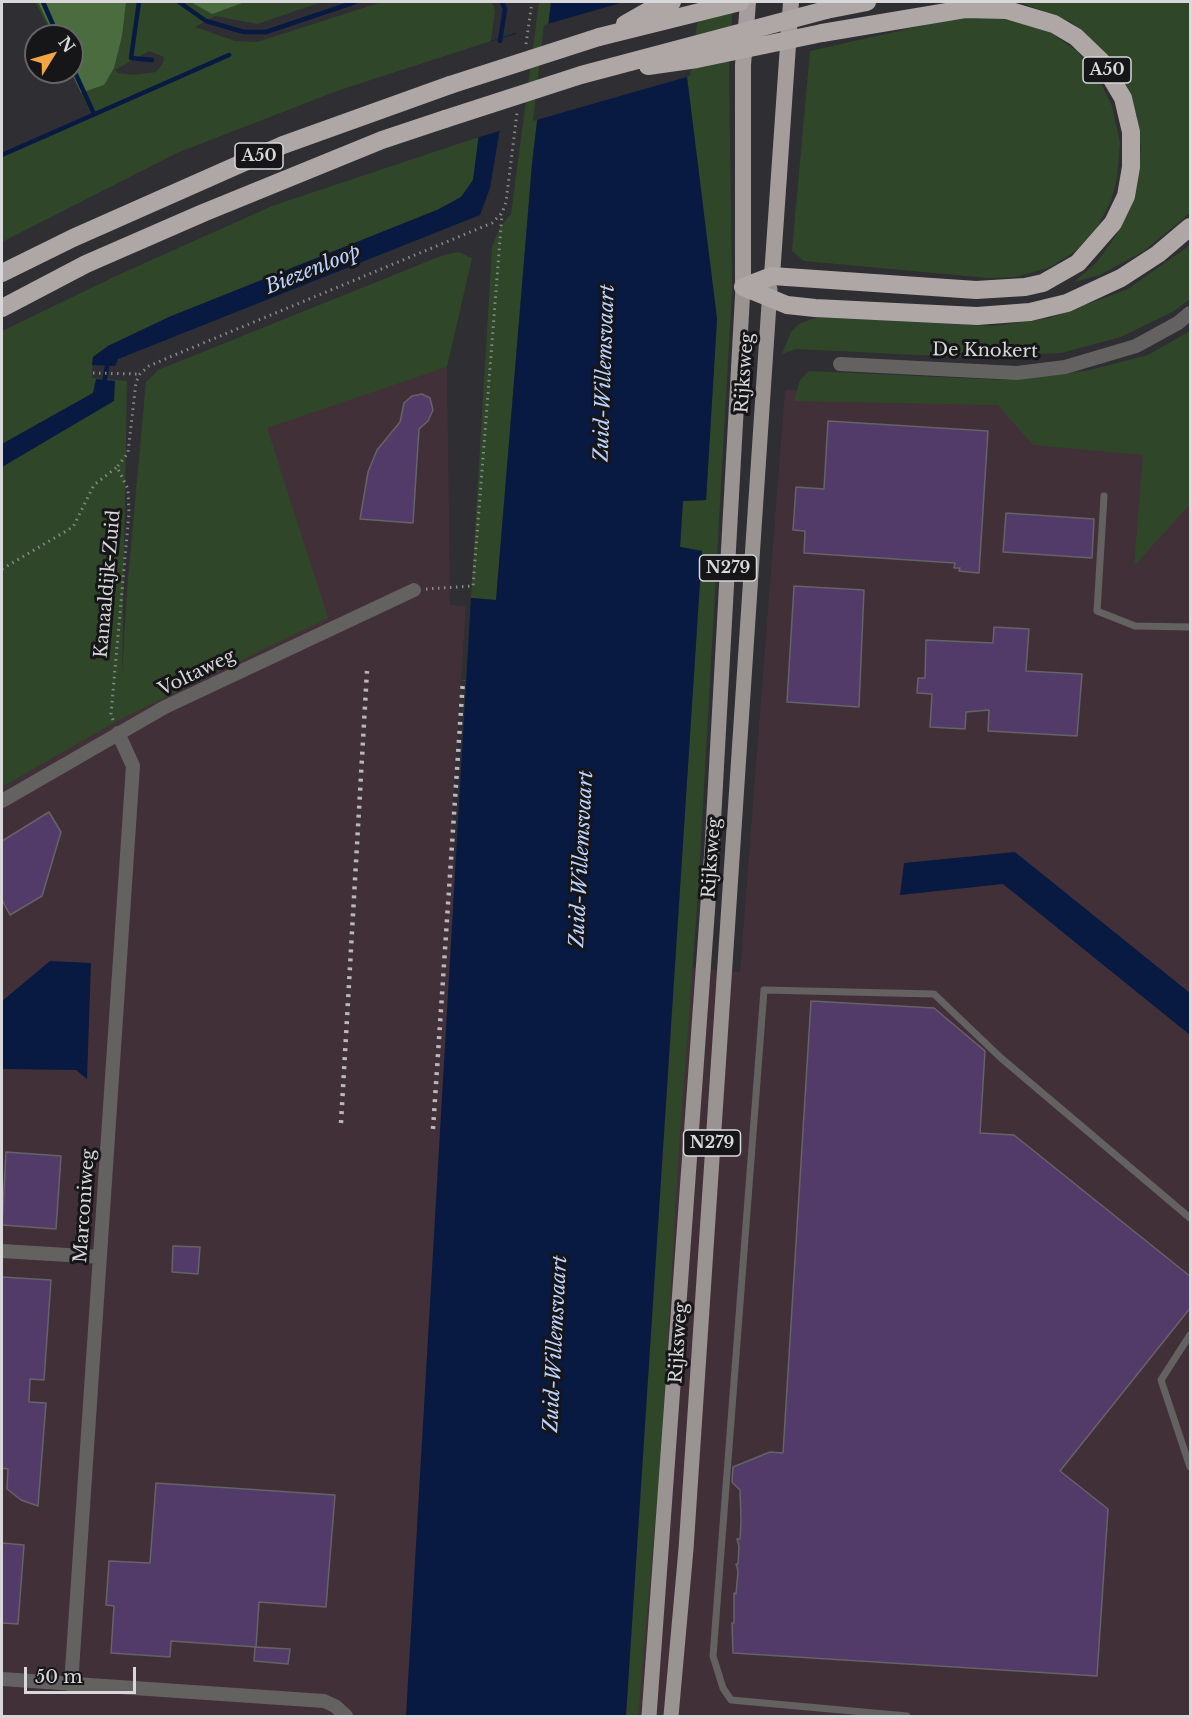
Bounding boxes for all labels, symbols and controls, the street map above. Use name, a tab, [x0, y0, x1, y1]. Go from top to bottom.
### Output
north arrow	[24, 24, 84, 84]
text: N	[54, 32, 79, 56]
road number: A50	[1083, 57, 1131, 83]
road number: A50	[235, 143, 283, 169]
water label: Biezenloop	[262, 240, 364, 300]
water label: Zuid-Willemsvaart	[590, 284, 620, 462]
street label: Rijksweg	[731, 332, 759, 414]
street label: De Knokert	[932, 339, 1038, 363]
street label: Kanaaldijk-Zuid	[91, 509, 125, 659]
road number: N279	[700, 555, 756, 581]
street label: Voltaweg	[155, 645, 239, 701]
water label: Zuid-Willemsvaart	[565, 770, 599, 948]
street label: Rijksweg	[698, 817, 726, 899]
road number: N279	[684, 1130, 740, 1156]
street label: Marconiweg	[70, 1148, 100, 1264]
water label: Zuid-Willemsvaart	[539, 1255, 573, 1433]
street label: Rijksweg	[665, 1302, 693, 1384]
scale bar	[27, 1655, 140, 1693]
text: 50 m	[35, 1666, 83, 1688]

